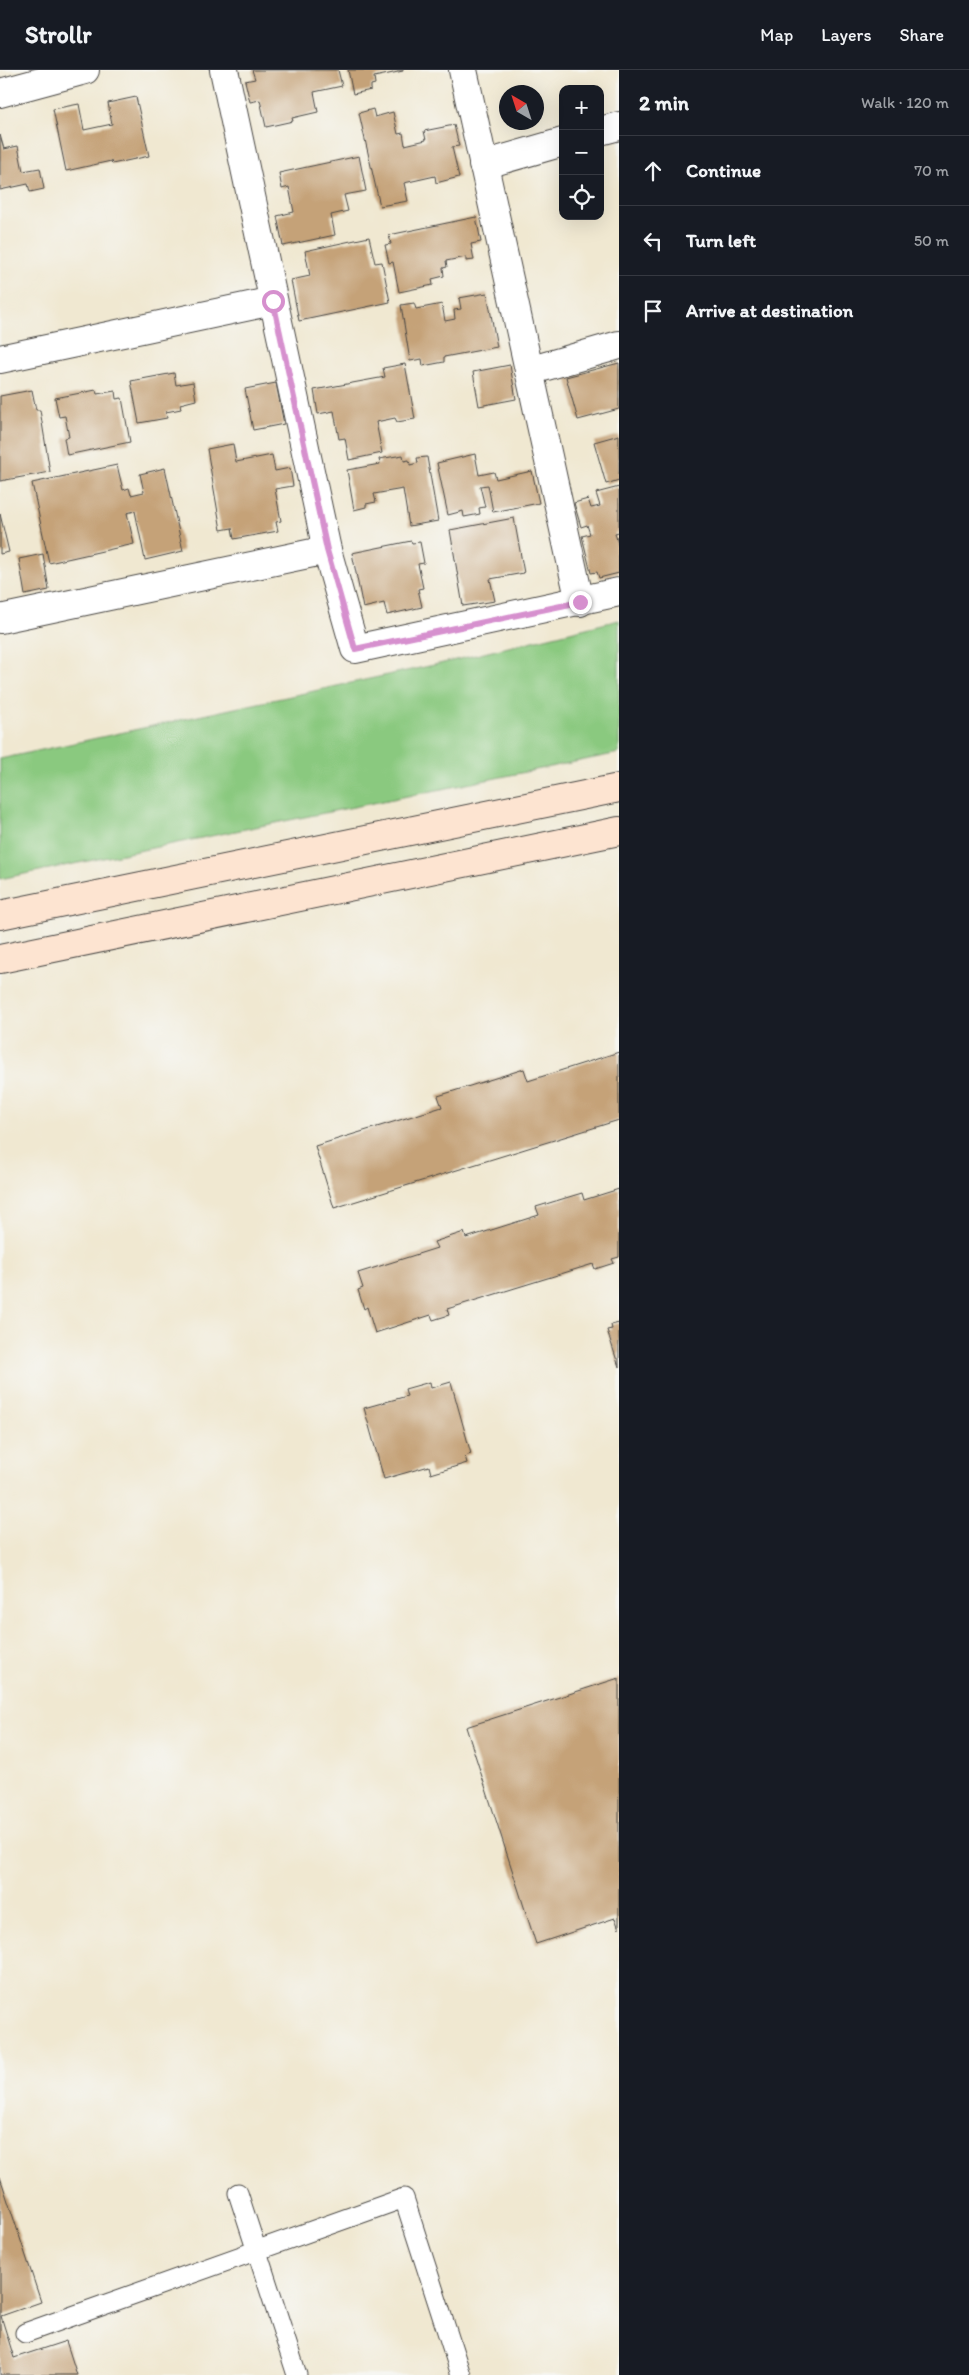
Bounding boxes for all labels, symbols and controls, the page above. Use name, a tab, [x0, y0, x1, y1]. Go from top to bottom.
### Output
text: Strollr	[25, 20, 91, 49]
text: Map	[760, 24, 793, 46]
text: Layers	[821, 24, 871, 46]
text: Share	[899, 24, 944, 46]
north arrow	[499, 85, 544, 130]
map controls	[559, 85, 604, 220]
button: +	[559, 85, 604, 130]
text: 2 min	[639, 90, 689, 115]
text: Walk · 120 m	[861, 93, 949, 112]
button: −	[559, 130, 604, 175]
icon: ahead	[639, 157, 667, 185]
text: Continue	[686, 159, 761, 182]
text: 70 m	[914, 161, 949, 180]
button: locate	[559, 175, 604, 220]
icon: left	[639, 227, 667, 255]
text: Turn left	[686, 229, 756, 252]
text: 50 m	[914, 231, 949, 250]
route start	[262, 290, 285, 313]
icon: arrive	[639, 297, 667, 325]
text: Arrive at destination	[686, 299, 853, 322]
route end	[569, 591, 592, 614]

